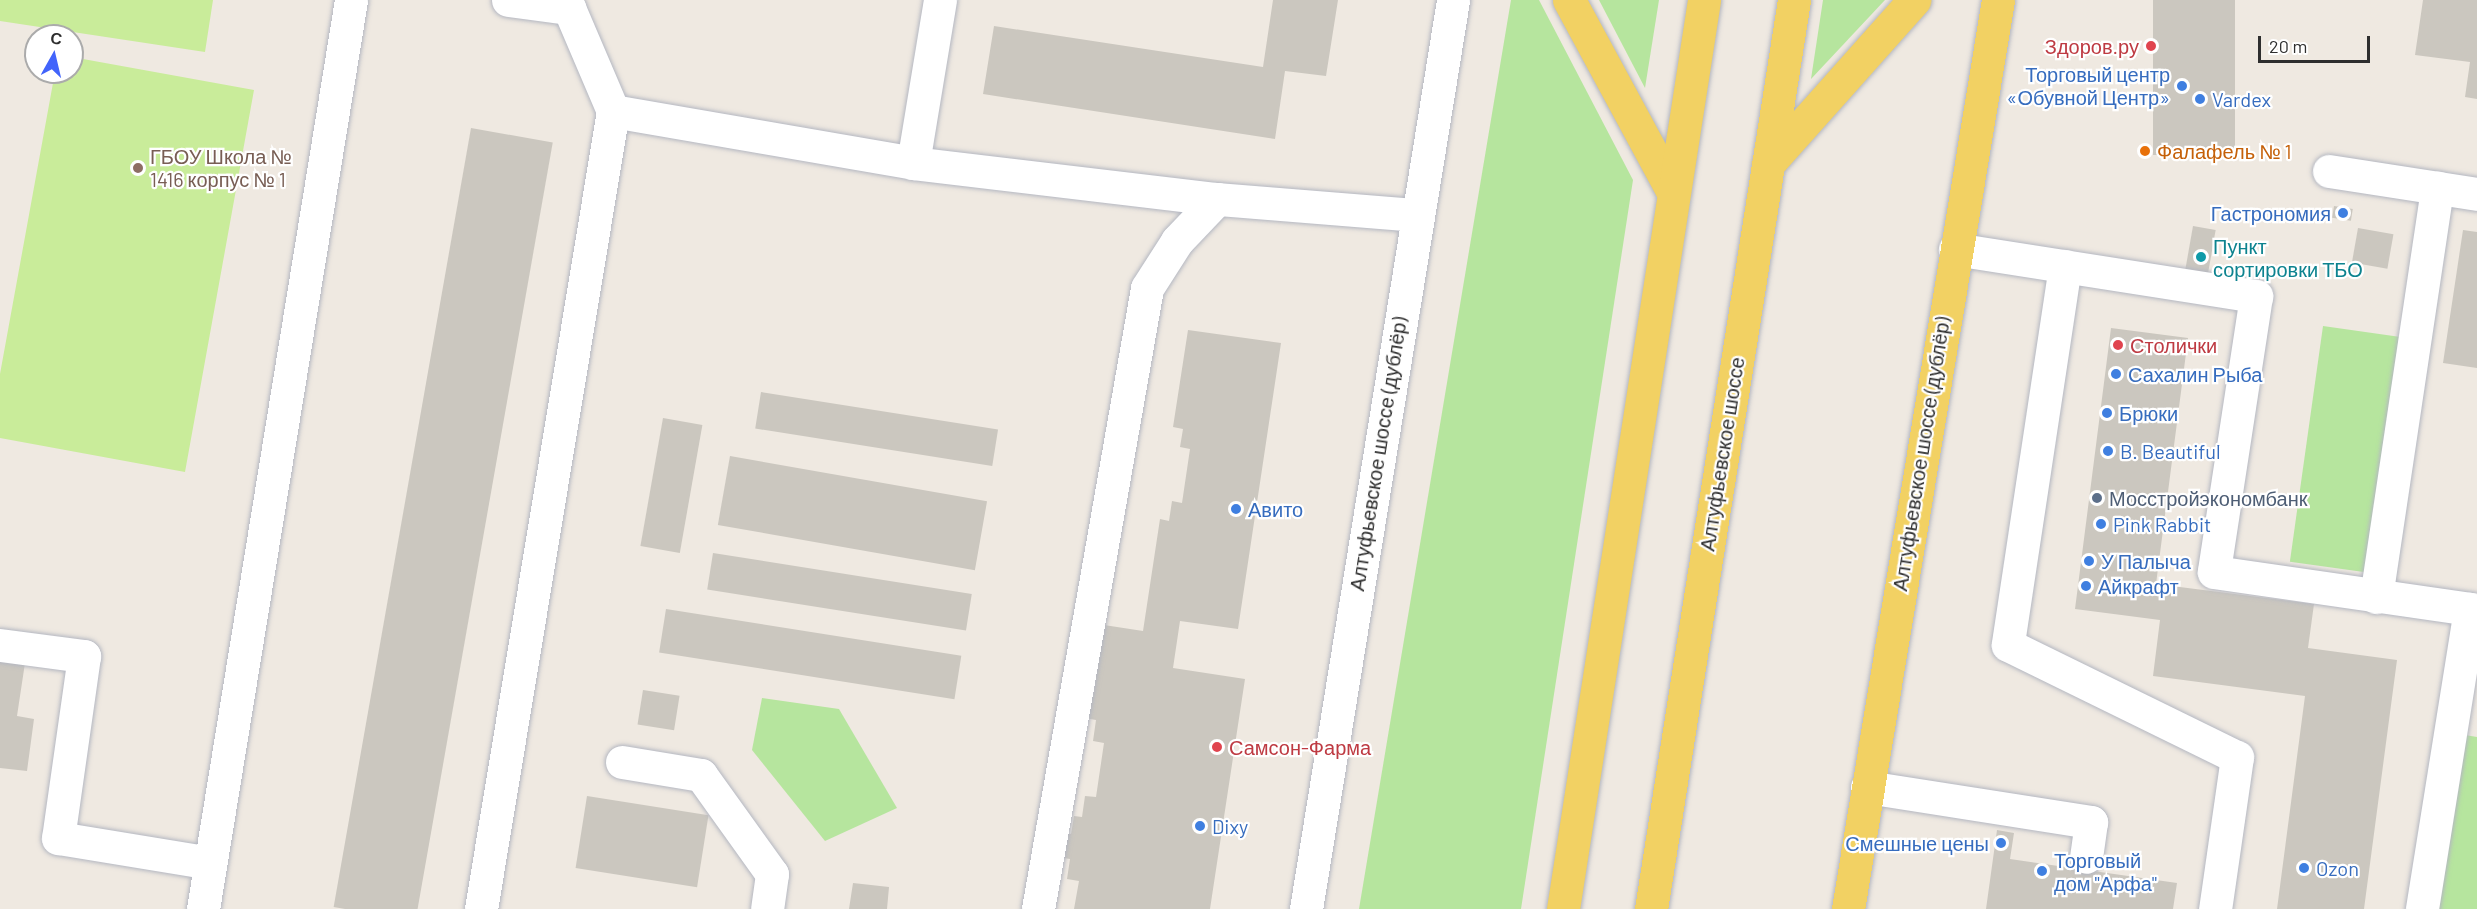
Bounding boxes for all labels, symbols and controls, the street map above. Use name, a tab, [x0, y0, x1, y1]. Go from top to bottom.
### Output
north arrow	[24, 24, 84, 84]
scale bar	[2261, 24, 2374, 62]
text: С	[49, 27, 63, 48]
place label: Здоров.ру	[2045, 34, 2139, 58]
text: 20 m	[2269, 35, 2307, 57]
marker: Здоров.ру	[2144, 39, 2158, 53]
place label: Торговый центр «Обувной Центр»	[2007, 62, 2170, 109]
marker: Торговый центр «Обувной Центр»	[2175, 79, 2189, 93]
place label: Vardex	[2212, 87, 2271, 111]
marker: Vardex	[2193, 92, 2207, 106]
place label: Фалафель № 1	[2157, 139, 2292, 163]
place label: ГБОУ Школа № 1416 корпус № 1	[150, 144, 292, 191]
marker: Фалафель № 1	[2138, 144, 2152, 158]
marker: ГБОУ Школа № 1416 корпус № 1	[131, 161, 145, 175]
place label: Гастрономия	[2211, 201, 2331, 225]
marker: Гастрономия	[2336, 206, 2350, 220]
place label: Пункт сортировки ТБО	[2213, 234, 2363, 281]
marker: Пункт сортировки ТБО	[2194, 250, 2208, 264]
street label: Алтуфьевское шоссе (дублёр)	[1344, 315, 1412, 593]
street label: Алтуфьевское шоссе (дублёр)	[1887, 315, 1955, 593]
place label: Столички	[2130, 333, 2217, 357]
marker: Столички	[2111, 338, 2125, 352]
street label: Алтуфьевское шоссе	[1695, 355, 1749, 553]
place label: Сахалин Рыба	[2128, 362, 2262, 386]
marker: Сахалин Рыба	[2109, 367, 2123, 381]
place label: Брюки	[2119, 401, 2178, 425]
marker: Брюки	[2100, 406, 2114, 420]
place label: B. Beautiful	[2120, 439, 2221, 463]
marker: B. Beautiful	[2101, 444, 2115, 458]
place label: Мосстройэкономбанк	[2109, 486, 2307, 510]
marker: Мосстройэкономбанк	[2090, 491, 2104, 505]
place label: Авито	[1248, 497, 1303, 521]
marker: Авито	[1229, 502, 1243, 516]
place label: Pink Rabbit	[2113, 512, 2211, 536]
marker: Pink Rabbit	[2094, 517, 2108, 531]
place label: У Палыча	[2101, 549, 2191, 573]
marker: У Палыча	[2082, 554, 2096, 568]
place label: Айкрафт	[2098, 574, 2179, 598]
marker: Айкрафт	[2079, 579, 2093, 593]
place label: Самсон-Фарма	[1229, 735, 1371, 759]
marker: Самсон-Фарма	[1210, 740, 1224, 754]
place label: Dixy	[1212, 814, 1248, 838]
marker: Dixy	[1193, 819, 1207, 833]
place label: Смешные цены	[1845, 831, 1989, 855]
marker: Смешные цены	[1994, 836, 2008, 850]
place label: Торговый дом "Арфа"	[2054, 848, 2157, 895]
place label: Ozon	[2316, 856, 2359, 880]
marker: Ozon	[2297, 861, 2311, 875]
marker: Торговый дом "Арфа"	[2035, 864, 2049, 878]

